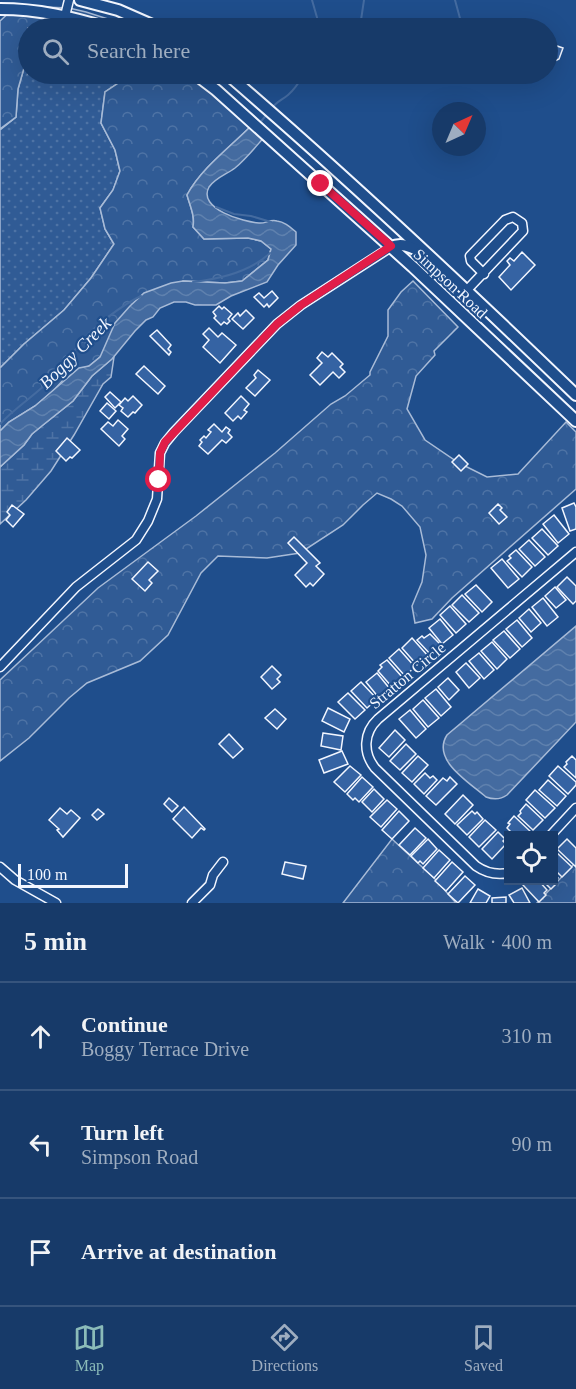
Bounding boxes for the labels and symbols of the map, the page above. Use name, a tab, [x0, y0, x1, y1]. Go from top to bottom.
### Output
north arrow	[432, 102, 486, 156]
route end	[307, 170, 333, 196]
street label: Simpson Road	[410, 245, 491, 322]
water label: Boggy Creek	[35, 312, 116, 393]
route start	[145, 466, 171, 492]
street label: Stratton Circle	[366, 639, 449, 712]
scale bar	[18, 861, 128, 888]

